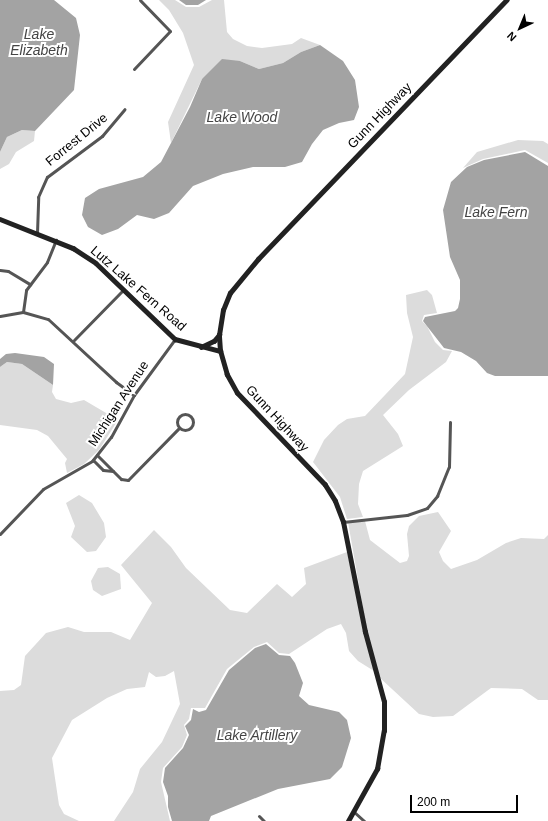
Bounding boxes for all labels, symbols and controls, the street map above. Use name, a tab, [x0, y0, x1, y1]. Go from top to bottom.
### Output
north arrow	[500, 8, 540, 48]
water label: Lake Elizabeth	[10, 26, 68, 58]
text: N	[505, 30, 519, 44]
street label: Gunn Highway	[345, 80, 415, 152]
water label: Lake Wood	[207, 109, 277, 125]
street label: Forrest Drive	[43, 110, 111, 170]
water label: Lake Fern	[464, 204, 528, 220]
street label: Lutz Lake Fern Road	[87, 243, 189, 335]
street label: Michigan Avenue	[85, 358, 153, 450]
street label: Gunn Highway	[242, 382, 312, 456]
water label: Lake Artillery	[217, 727, 297, 743]
scale bar	[412, 787, 520, 813]
text: 200 m	[417, 795, 450, 809]

